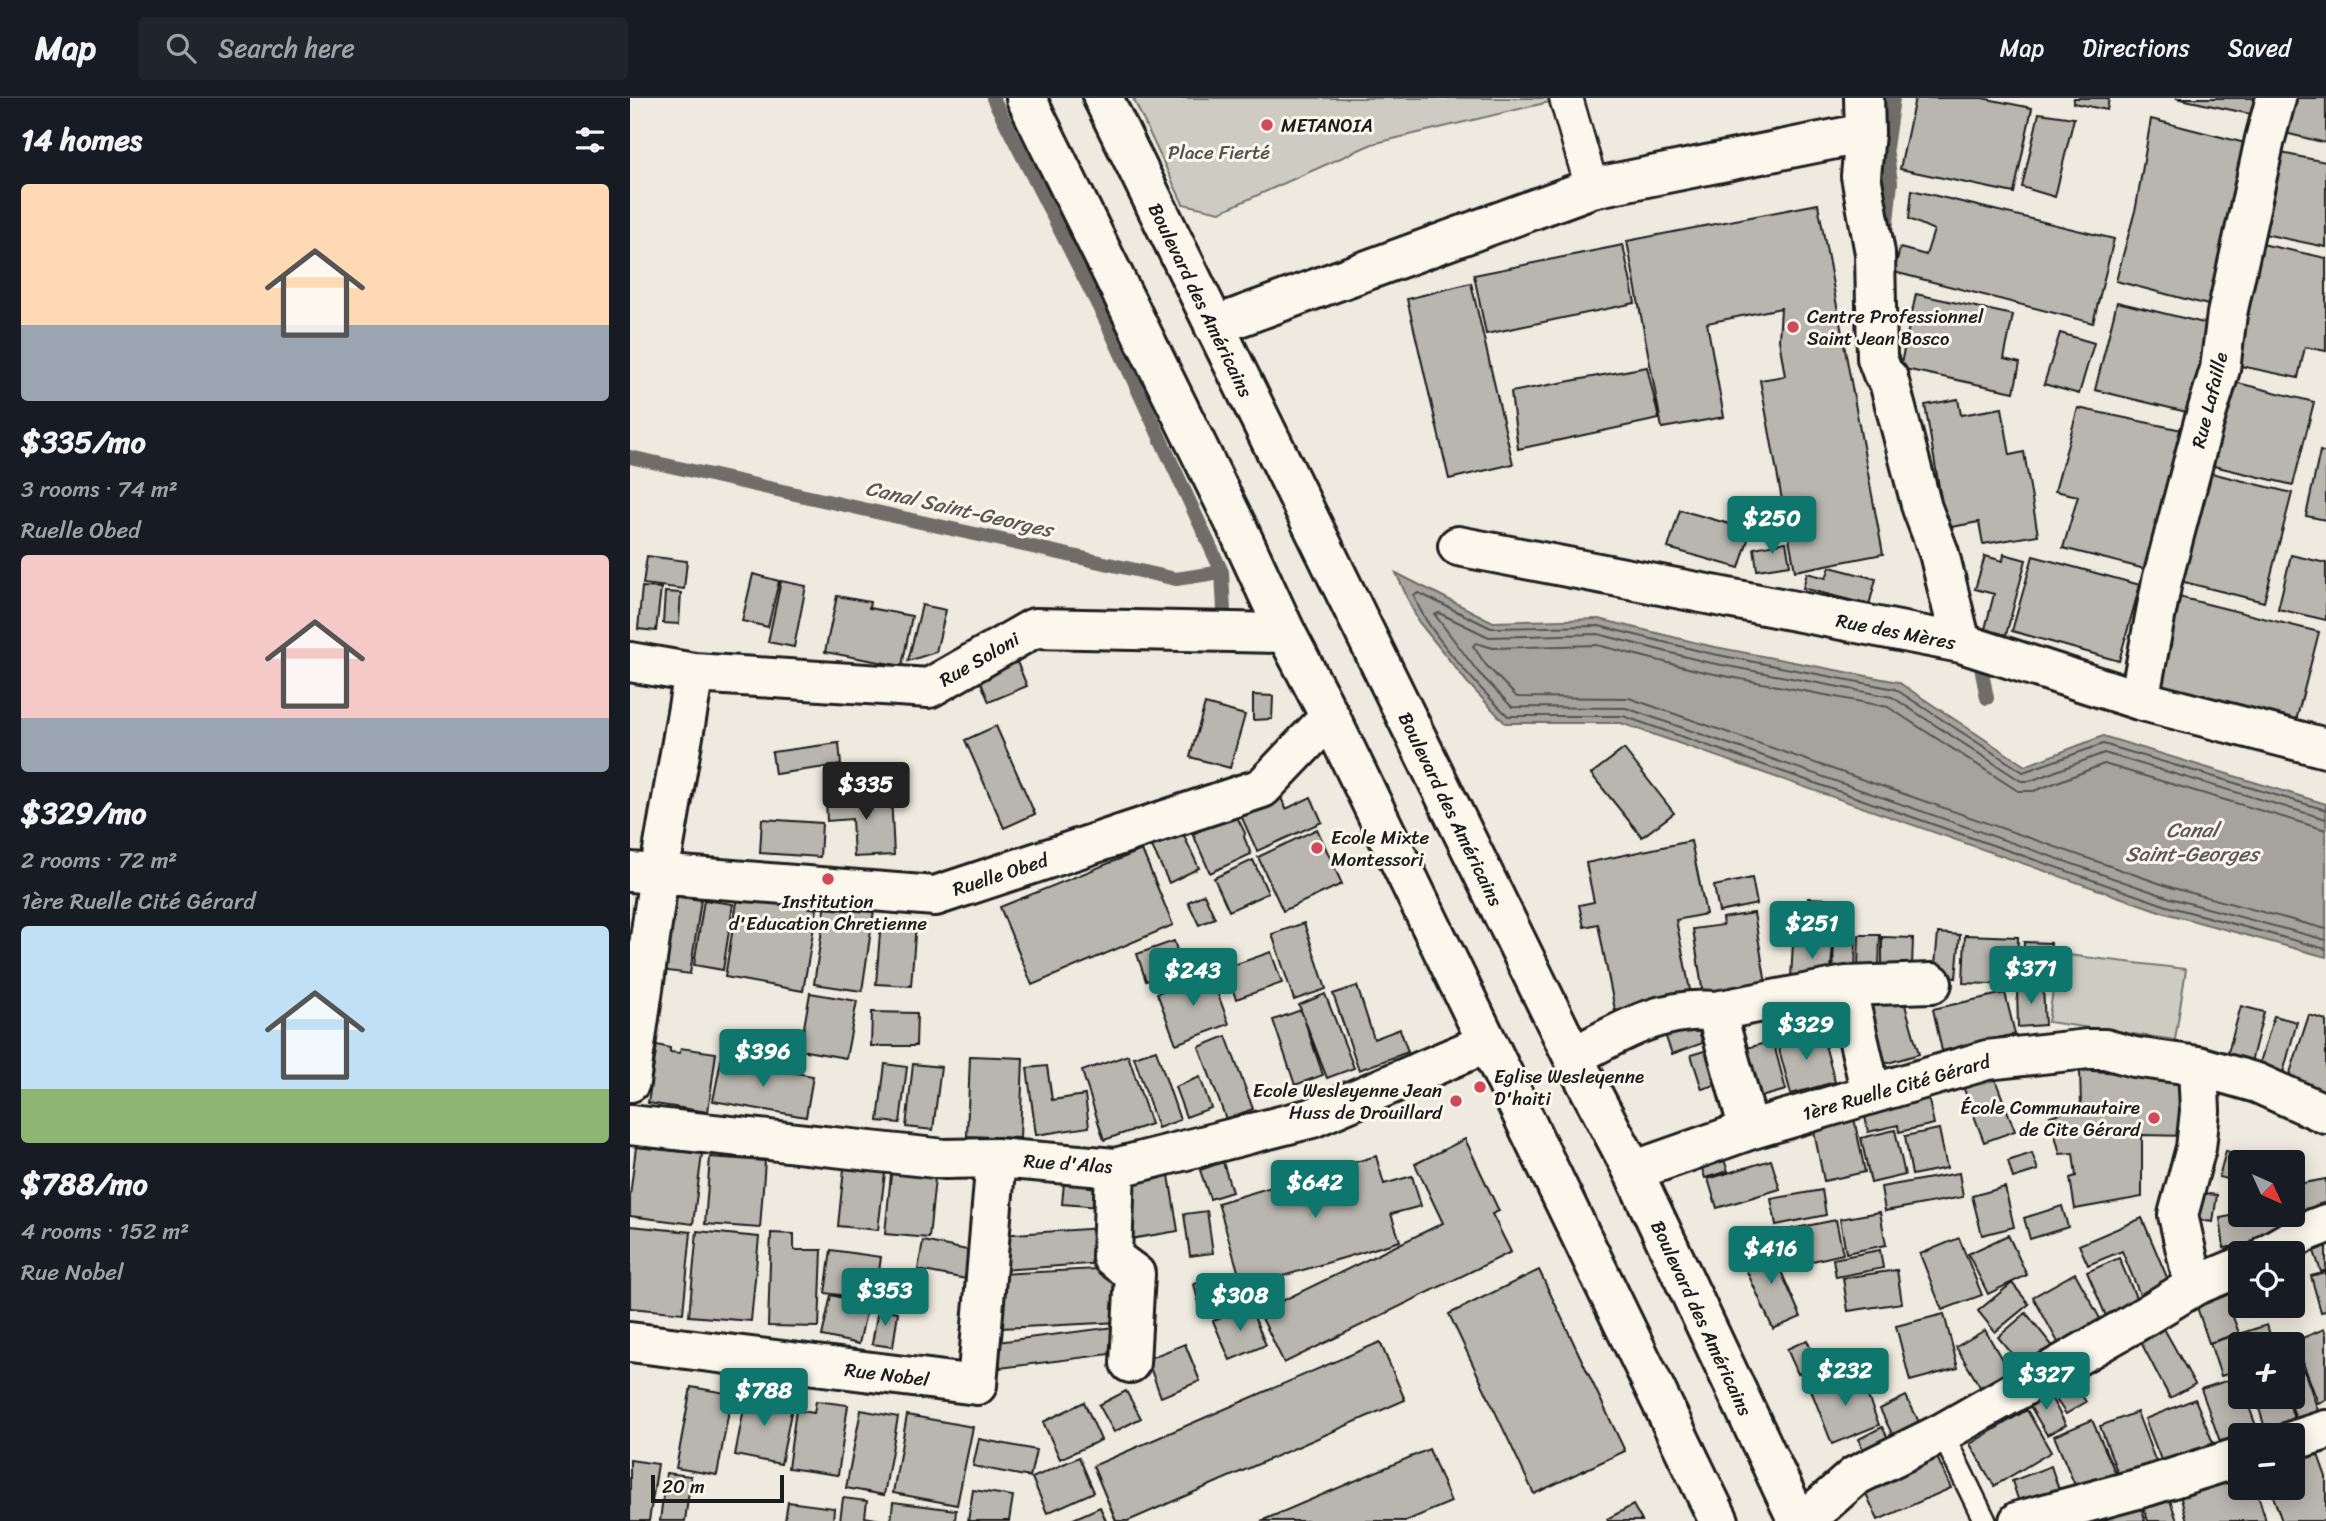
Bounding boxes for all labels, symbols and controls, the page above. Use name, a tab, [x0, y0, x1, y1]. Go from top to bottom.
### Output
search box	[138, 17, 628, 80]
text: Map	[35, 19, 96, 77]
text: Search here	[218, 25, 355, 71]
text: Map	[2000, 27, 2044, 69]
text: Directions	[2082, 27, 2190, 69]
text: Saved	[2228, 27, 2291, 69]
icon: search	[162, 29, 200, 67]
place label: METANOIA	[1281, 109, 1373, 142]
text: 14 homes	[21, 113, 142, 167]
marker: METANOIA	[1259, 117, 1275, 133]
icon: filters	[571, 121, 609, 159]
park label: Place Fierté	[1168, 136, 1270, 169]
street label: Boulevard des Américains	[1139, 197, 1262, 403]
icon: home	[252, 230, 378, 356]
place label: Centre Professionnel Saint Jean Bosco	[1807, 300, 1984, 355]
marker: Centre Professionnel Saint Jean Bosco	[1785, 319, 1801, 335]
street label: Rue Lafaille	[2182, 349, 2237, 452]
text: $335/mo	[21, 415, 146, 469]
text: 3 rooms · 74 m²	[21, 469, 178, 510]
water label: Canal Saint-Georges	[862, 469, 1059, 550]
pin: $250	[1731, 496, 1813, 556]
text: $250	[1743, 498, 1801, 539]
text: Ruelle Obed	[21, 510, 140, 551]
icon: home	[252, 601, 378, 727]
street label: Rue des Mères	[1833, 604, 1959, 659]
street label: Rue Soloni	[933, 623, 1026, 696]
street label: Boulevard des Américains	[1389, 706, 1512, 912]
pin: $335	[825, 762, 907, 822]
text: $335	[839, 764, 893, 805]
text: $329/mo	[21, 786, 147, 840]
water label: Canal Saint-Georges	[2125, 811, 2261, 873]
place label: Ecole Mixte Montessori	[1331, 821, 1430, 876]
text: 2 rooms · 72 m²	[21, 840, 177, 881]
marker: Ecole Mixte Montessori	[1309, 840, 1325, 856]
street label: Ruelle Obed	[948, 843, 1054, 905]
marker: Institution d'Education Chretienne	[820, 871, 836, 887]
text: 1ère Ruelle Cité Gérard	[21, 881, 255, 922]
place label: Institution d'Education Chretienne	[729, 885, 927, 940]
pin: $251	[1771, 902, 1853, 961]
text: $251	[1786, 903, 1838, 944]
pin: $371	[1990, 946, 2072, 1006]
pin: $243	[1152, 948, 1234, 1008]
text: $371	[2005, 948, 2057, 989]
text: $243	[1165, 950, 1221, 991]
icon: home	[252, 972, 378, 1098]
pin: $329	[1765, 1002, 1847, 1062]
text: $329	[1778, 1004, 1834, 1045]
pin: $396	[722, 1030, 804, 1089]
text: $396	[735, 1031, 791, 1072]
street label: 1ère Ruelle Cité Gérard	[1799, 1044, 1996, 1130]
place label: Eglise Wesleyenne D'haiti	[1494, 1060, 1644, 1115]
place label: Ecole Wesleyenne Jean Huss de Drouillard	[1253, 1074, 1443, 1129]
marker: Eglise Wesleyenne D'haiti	[1472, 1079, 1488, 1095]
place label: École Communautaire de Cite Gérard	[1960, 1091, 2141, 1146]
marker: Ecole Wesleyenne Jean Huss de Drouillard	[1448, 1093, 1464, 1109]
marker: École Communautaire de Cite Gérard	[2146, 1110, 2162, 1126]
street label: Rue d'Alas	[1023, 1144, 1114, 1183]
north arrow	[2228, 1150, 2305, 1227]
map controls	[2228, 1150, 2305, 1500]
text: $788/mo	[21, 1157, 148, 1211]
pin: $642	[1274, 1160, 1356, 1220]
text: $642	[1287, 1162, 1343, 1203]
text: 4 rooms · 152 m²	[21, 1211, 189, 1252]
street label: Boulevard des Américains	[1642, 1215, 1762, 1422]
pin: $416	[1730, 1226, 1812, 1286]
text: $416	[1745, 1228, 1797, 1269]
button: locate	[2228, 1241, 2305, 1318]
text: Rue Nobel	[21, 1252, 124, 1293]
pin: $353	[844, 1268, 926, 1328]
text: $353	[858, 1270, 912, 1311]
pin: $308	[1199, 1274, 1281, 1333]
text: $308	[1212, 1275, 1268, 1316]
button: +	[2228, 1332, 2305, 1409]
pin: $232	[1804, 1348, 1886, 1408]
text: $232	[1818, 1350, 1872, 1391]
pin: $327	[2005, 1352, 2087, 1412]
street label: Rue Nobel	[843, 1353, 932, 1396]
text: $327	[2019, 1354, 2073, 1395]
pin: $788	[723, 1368, 805, 1428]
text: $788	[736, 1370, 792, 1411]
button: −	[2228, 1423, 2305, 1500]
text: 20 m	[662, 1470, 705, 1503]
scale bar	[651, 1472, 784, 1504]

